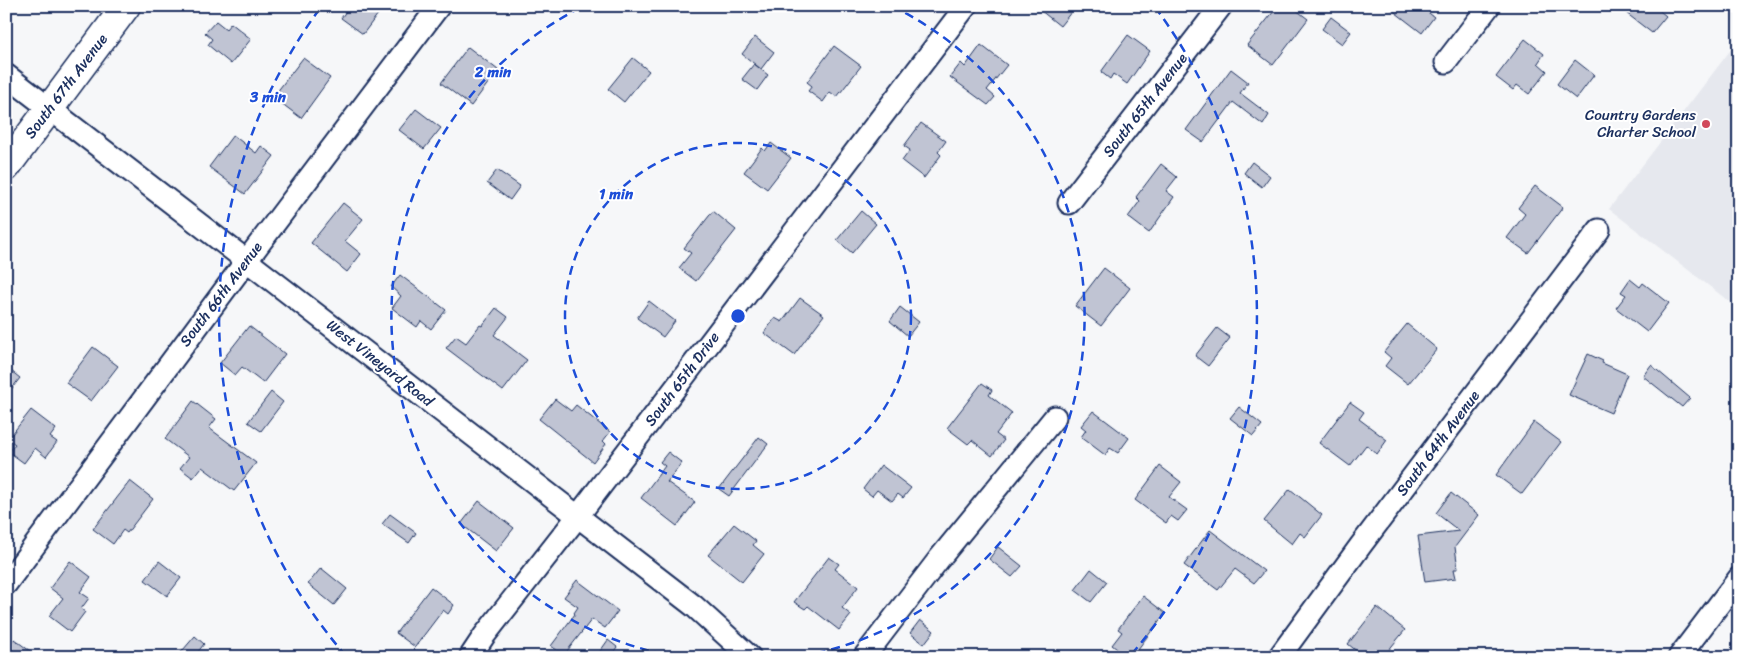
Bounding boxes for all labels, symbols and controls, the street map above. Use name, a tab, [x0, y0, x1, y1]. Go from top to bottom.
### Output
street label: South 67th Avenue	[18, 28, 114, 144]
street label: South 65th Avenue	[1096, 47, 1194, 163]
text: 2 min	[474, 59, 512, 85]
text: 3 min	[249, 84, 287, 110]
place label: Country Gardens Charter School	[1585, 102, 1697, 145]
marker: Country Gardens Charter School	[1700, 118, 1712, 130]
text: 1 min	[599, 181, 634, 207]
street label: South 66th Avenue	[173, 236, 269, 352]
centre of rings	[729, 307, 747, 325]
street label: West Vineyard Road	[321, 313, 440, 414]
street label: South 65th Drive	[638, 326, 727, 432]
street label: South 64th Avenue	[1389, 384, 1487, 502]

